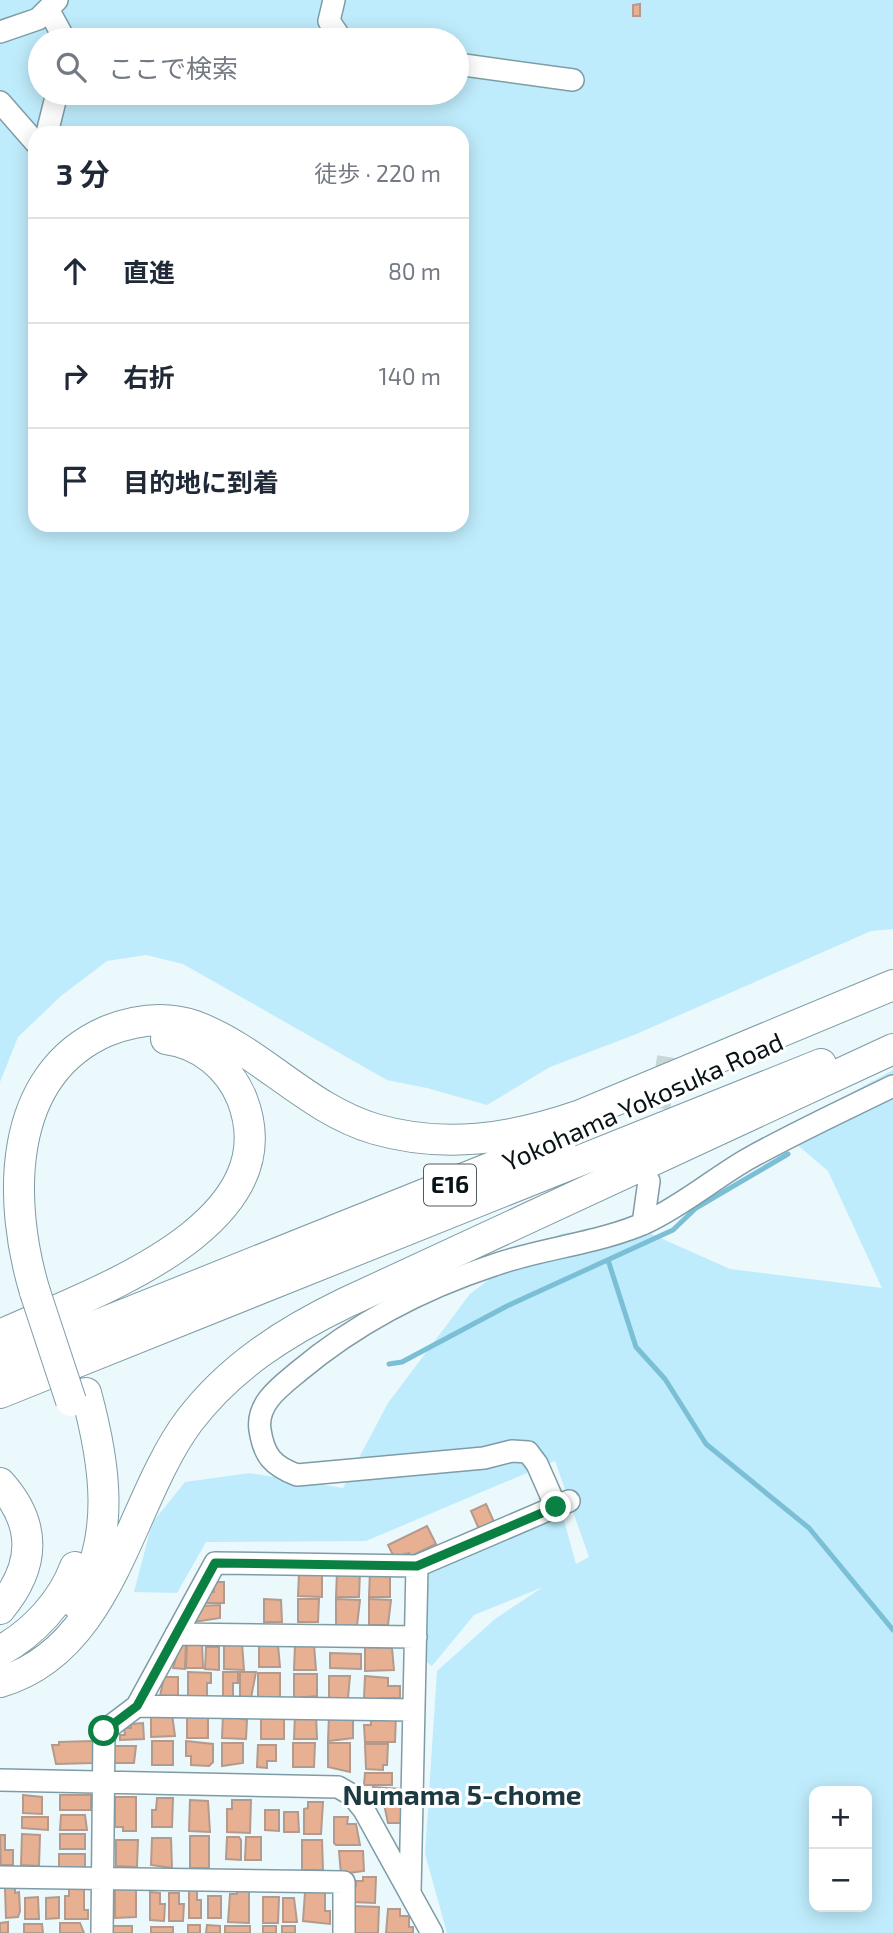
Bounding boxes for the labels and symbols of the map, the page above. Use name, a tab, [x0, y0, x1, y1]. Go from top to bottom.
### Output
street label: Yokohama Yokosuka Road	[497, 1025, 787, 1177]
road number: E16	[424, 1164, 476, 1205]
route end	[540, 1491, 571, 1522]
route start	[88, 1715, 119, 1746]
district label: Numama 5-chome	[342, 1777, 582, 1811]

